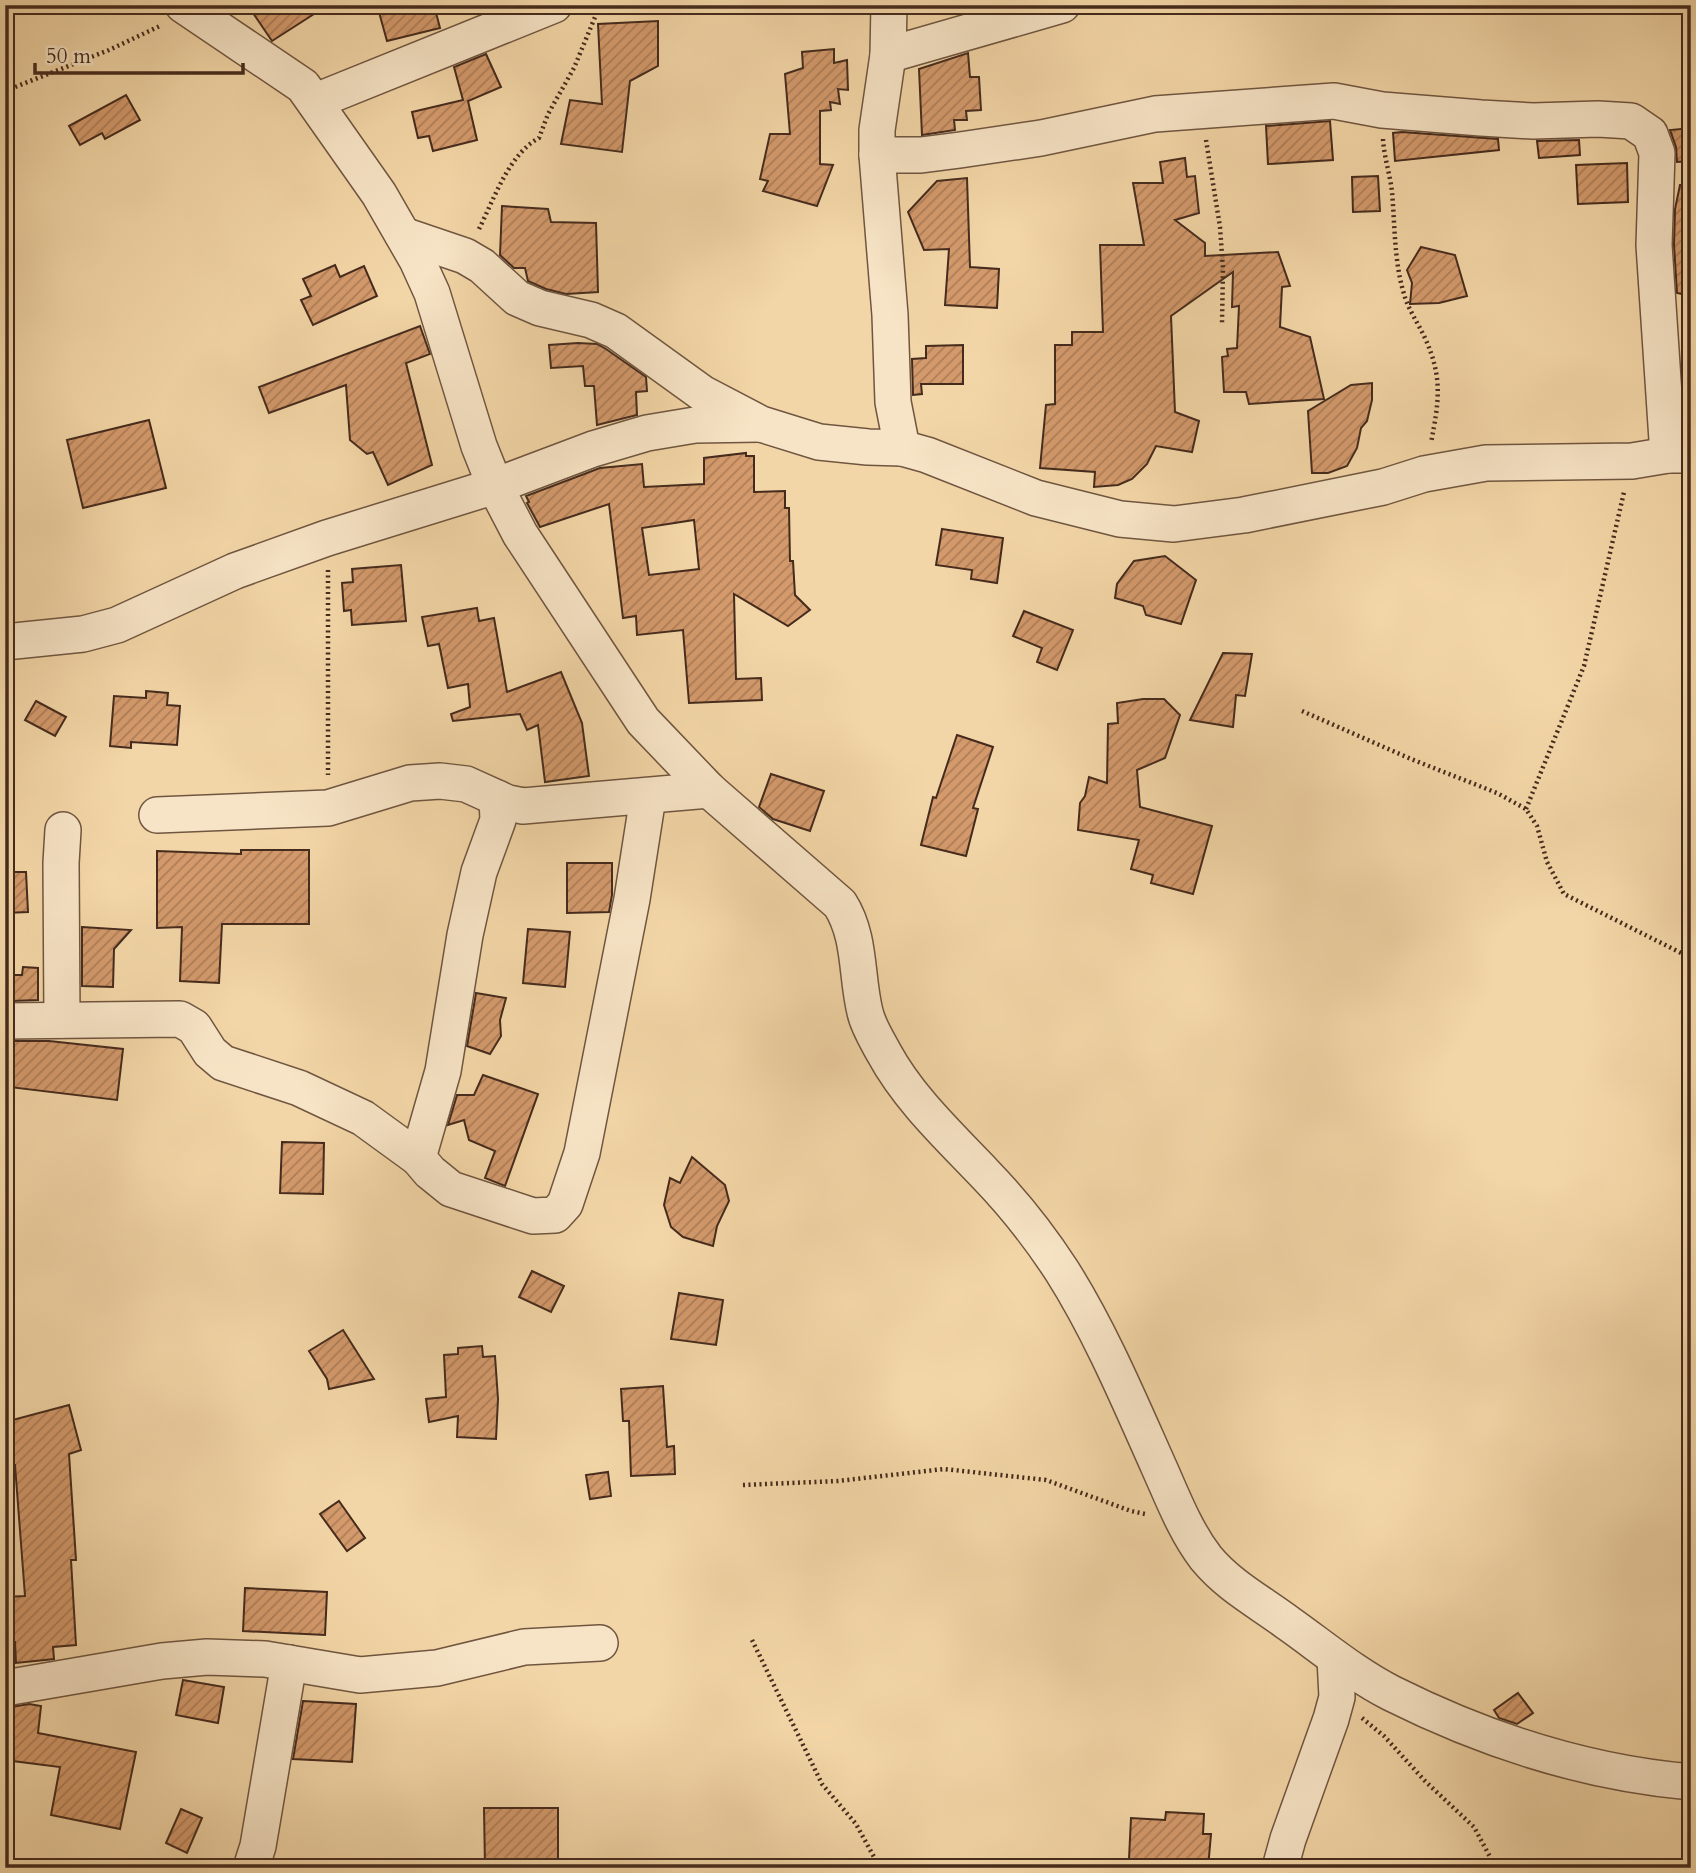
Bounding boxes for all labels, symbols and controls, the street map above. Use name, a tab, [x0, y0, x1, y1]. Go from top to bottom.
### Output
scale bar	[35, 32, 243, 76]
text: 50 m	[46, 42, 91, 71]

